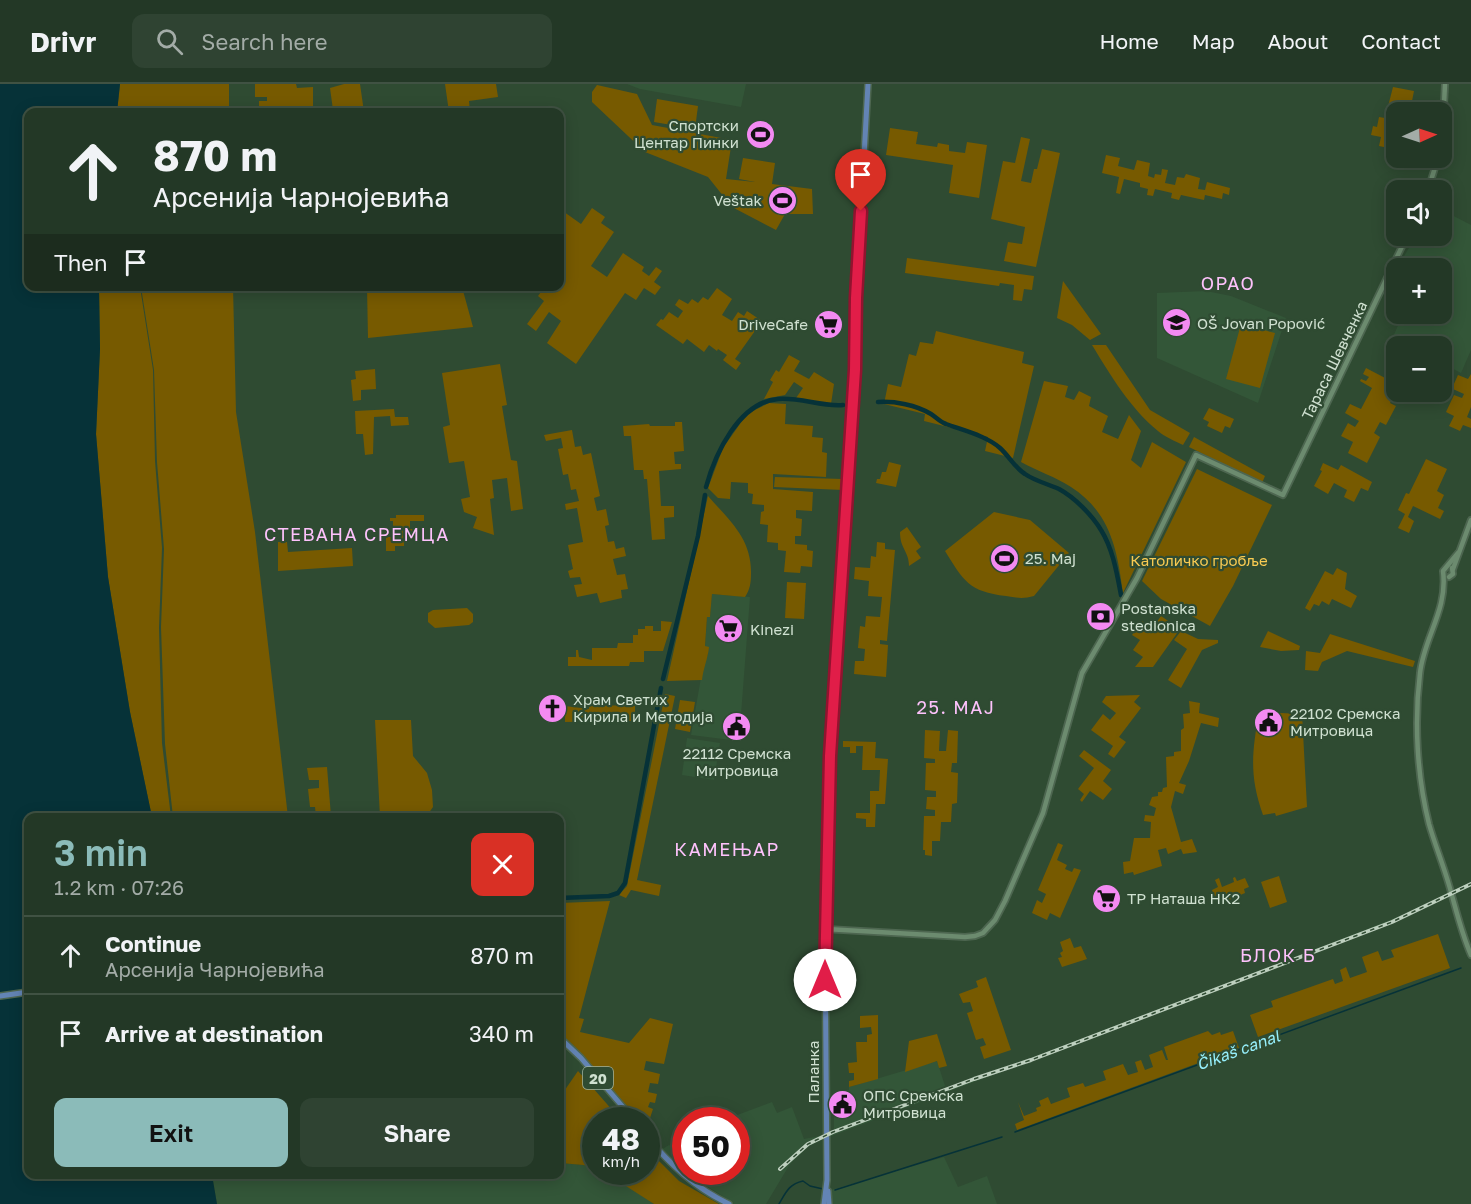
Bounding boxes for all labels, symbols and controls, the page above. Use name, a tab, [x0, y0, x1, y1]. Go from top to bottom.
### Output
search box	[132, 14, 552, 68]
text: Drivr	[30, 25, 96, 58]
icon: search	[153, 25, 186, 58]
text: Search here	[201, 28, 327, 55]
text: Home	[1099, 28, 1159, 54]
text: Map	[1192, 28, 1235, 54]
text: About	[1268, 28, 1328, 54]
text: Contact	[1361, 28, 1441, 54]
north arrow	[1386, 102, 1452, 168]
map controls	[1386, 102, 1452, 402]
place label: Спортски Центар Пинки	[634, 116, 739, 151]
sports icon: Спортски Центар Пинки	[744, 118, 776, 150]
text: 870 m	[153, 130, 277, 180]
icon: ahead	[54, 132, 132, 210]
pin	[835, 149, 886, 211]
icon: arrive	[844, 158, 877, 191]
button: sound	[1386, 180, 1452, 246]
text: Арсенија Чарнојевића	[153, 181, 450, 213]
sports icon: Veštak	[767, 184, 799, 216]
place label: Veštak	[713, 191, 763, 209]
icon: arrive	[119, 246, 152, 279]
text: Then	[54, 249, 107, 276]
button: +	[1386, 258, 1452, 324]
district label: ОРАО	[1201, 272, 1255, 294]
street label: Тараса Шевченка	[1298, 298, 1370, 422]
school or university icon: OŠ Jovan Popović	[1160, 307, 1192, 339]
supermarket icon: DriveCafe	[813, 308, 845, 340]
place label: OŠ Jovan Popović	[1197, 314, 1325, 332]
place label: DriveCafe	[738, 315, 808, 333]
button: −	[1386, 336, 1452, 402]
district label: СТЕВАНА СРЕМЦА	[264, 523, 450, 545]
sports icon: 25. Maj	[988, 542, 1020, 574]
place label: 25. Maj	[1025, 549, 1076, 567]
park label: Католичко гробље	[1130, 551, 1268, 569]
place label: Postanska stedionica	[1121, 599, 1196, 634]
bank icon: Postanska stedionica	[1084, 601, 1116, 633]
supermarket icon: Kinezi	[713, 613, 745, 645]
place label: Kinezi	[750, 620, 794, 638]
place label: Храм Светих Кирила и Методија	[573, 690, 713, 725]
church icon: Храм Светих Кирила и Методија	[536, 692, 568, 724]
district label: 25. МАЈ	[917, 696, 996, 718]
place label: 22102 Сремска Митровица	[1290, 704, 1400, 739]
public building icon: 22102 Сремска Митровица	[1253, 706, 1285, 738]
public building icon: 22112 Сремска Митровица	[721, 710, 753, 742]
place label: 22112 Сремска Митровица	[683, 744, 791, 779]
text: 3 min	[54, 831, 148, 874]
button: close	[471, 833, 534, 896]
district label: КАМЕЊАР	[674, 838, 780, 860]
text: 1.2 km · 07:26	[54, 875, 184, 899]
supermarket icon: ТР Наташа НК2	[1090, 882, 1122, 914]
place label: ТР Наташа НК2	[1127, 889, 1240, 907]
text: Continue	[105, 930, 201, 957]
icon: ahead	[54, 939, 87, 972]
text: 870 m	[470, 942, 534, 969]
district label: БЛОК Б	[1240, 944, 1316, 966]
position arrow	[793, 948, 857, 1012]
text: Арсенија Чарнојевића	[105, 957, 325, 981]
icon: arrive	[54, 1017, 87, 1050]
text: Arrive at destination	[105, 1020, 323, 1047]
text: 340 m	[469, 1020, 534, 1047]
water label: Čikaš canal	[1194, 1025, 1283, 1074]
street label: Паланка	[804, 1040, 822, 1104]
road number: 20	[583, 1067, 613, 1089]
place label: ОПС Сремска Митровица	[863, 1086, 963, 1121]
public building icon: ОПС Сремска Митровица	[826, 1088, 858, 1120]
button: Exit	[54, 1098, 288, 1167]
button: Share	[300, 1098, 534, 1167]
speed limit sign: 50	[672, 1107, 750, 1185]
text: 48	[602, 1121, 640, 1157]
text: km/h	[602, 1152, 640, 1170]

